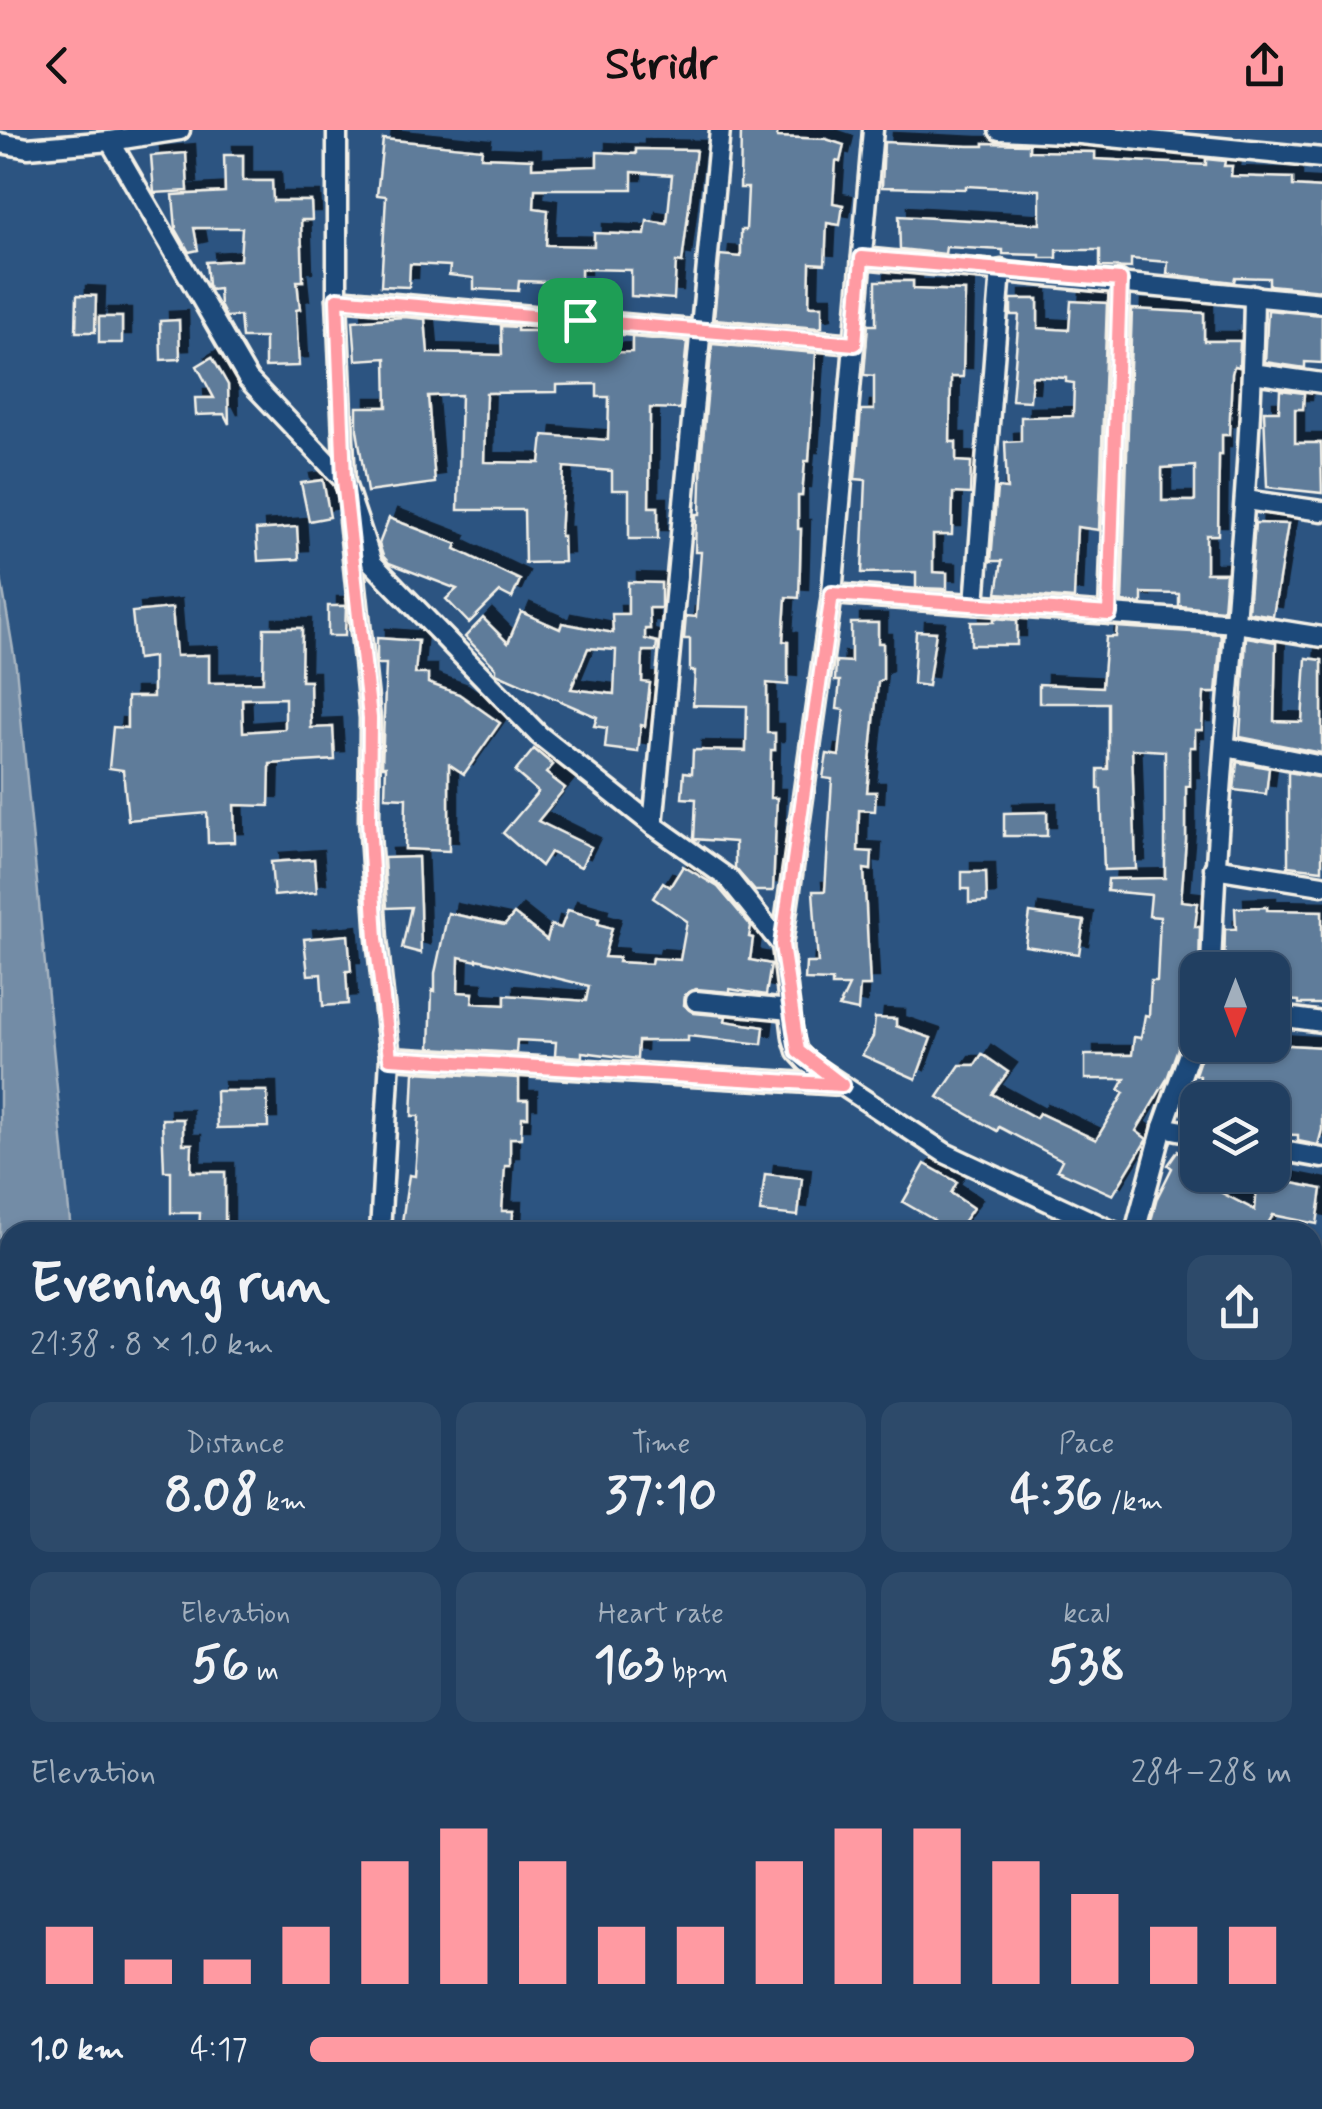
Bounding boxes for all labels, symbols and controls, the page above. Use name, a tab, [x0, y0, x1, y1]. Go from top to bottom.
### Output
text: Stridr	[605, 36, 717, 95]
icon: back	[30, 38, 85, 93]
icon: share	[1237, 38, 1292, 93]
pin	[538, 278, 623, 363]
icon: arrive	[553, 293, 608, 348]
north arrow	[1180, 952, 1290, 1062]
map controls	[1180, 952, 1290, 1192]
button: layers	[1180, 1082, 1290, 1192]
text: Evening run	[30, 1250, 330, 1322]
button: share	[1187, 1255, 1292, 1360]
text: 21:38 · 8 × 1.0 km	[30, 1324, 274, 1366]
text: Distance	[186, 1426, 285, 1463]
text: Time	[632, 1426, 690, 1463]
text: Pace	[1059, 1426, 1115, 1463]
text: 8.08	[164, 1463, 258, 1529]
text: 37:10	[605, 1463, 717, 1529]
text: 4:36	[1010, 1463, 1103, 1529]
text: km	[258, 1484, 307, 1521]
text: /km	[1103, 1484, 1163, 1521]
text: Elevation	[180, 1596, 290, 1633]
text: Heart rate	[598, 1596, 724, 1633]
text: kcal	[1063, 1596, 1110, 1633]
text: 56	[192, 1633, 249, 1699]
text: 163	[594, 1633, 664, 1699]
text: 538	[1048, 1633, 1126, 1699]
text: m	[249, 1654, 279, 1691]
text: bpm	[664, 1654, 728, 1691]
text: Elevation	[30, 1752, 156, 1794]
text: 284–288 m	[1131, 1752, 1292, 1794]
text: 1.0 km	[30, 2029, 124, 2071]
text: 4:17	[190, 2029, 248, 2071]

